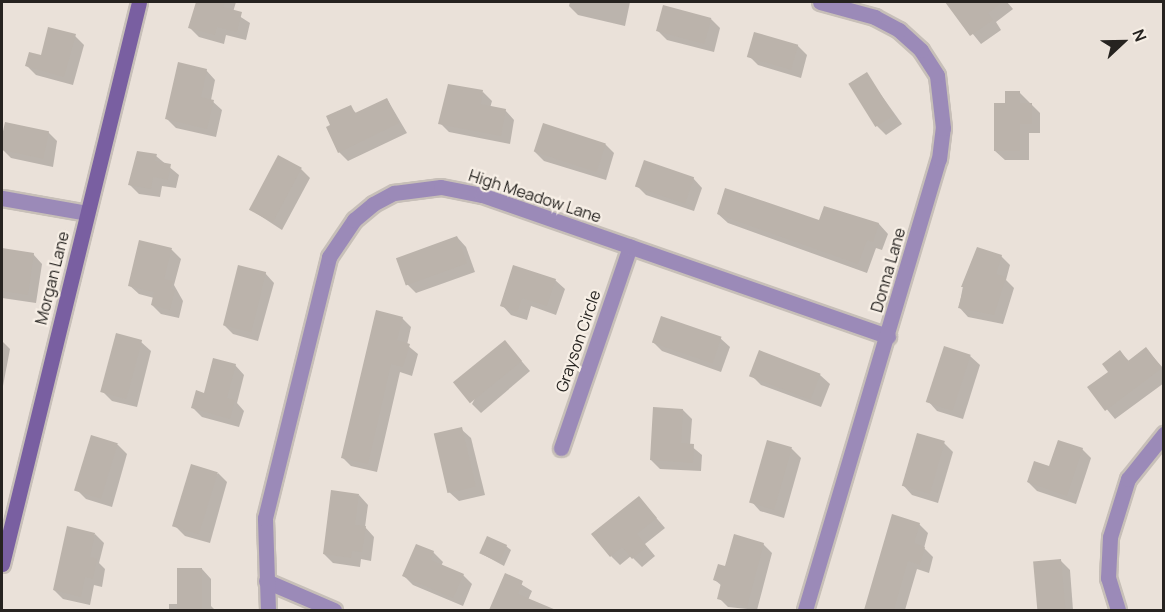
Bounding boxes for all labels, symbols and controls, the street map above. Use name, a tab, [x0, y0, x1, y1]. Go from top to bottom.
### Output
north arrow	[1093, 12, 1153, 72]
text: N	[1127, 26, 1152, 45]
street label: High Meadow Lane	[466, 165, 604, 227]
street label: Donna Lane	[867, 225, 909, 315]
street label: Morgan Lane	[31, 229, 73, 327]
street label: Grayson Circle	[552, 287, 604, 395]

